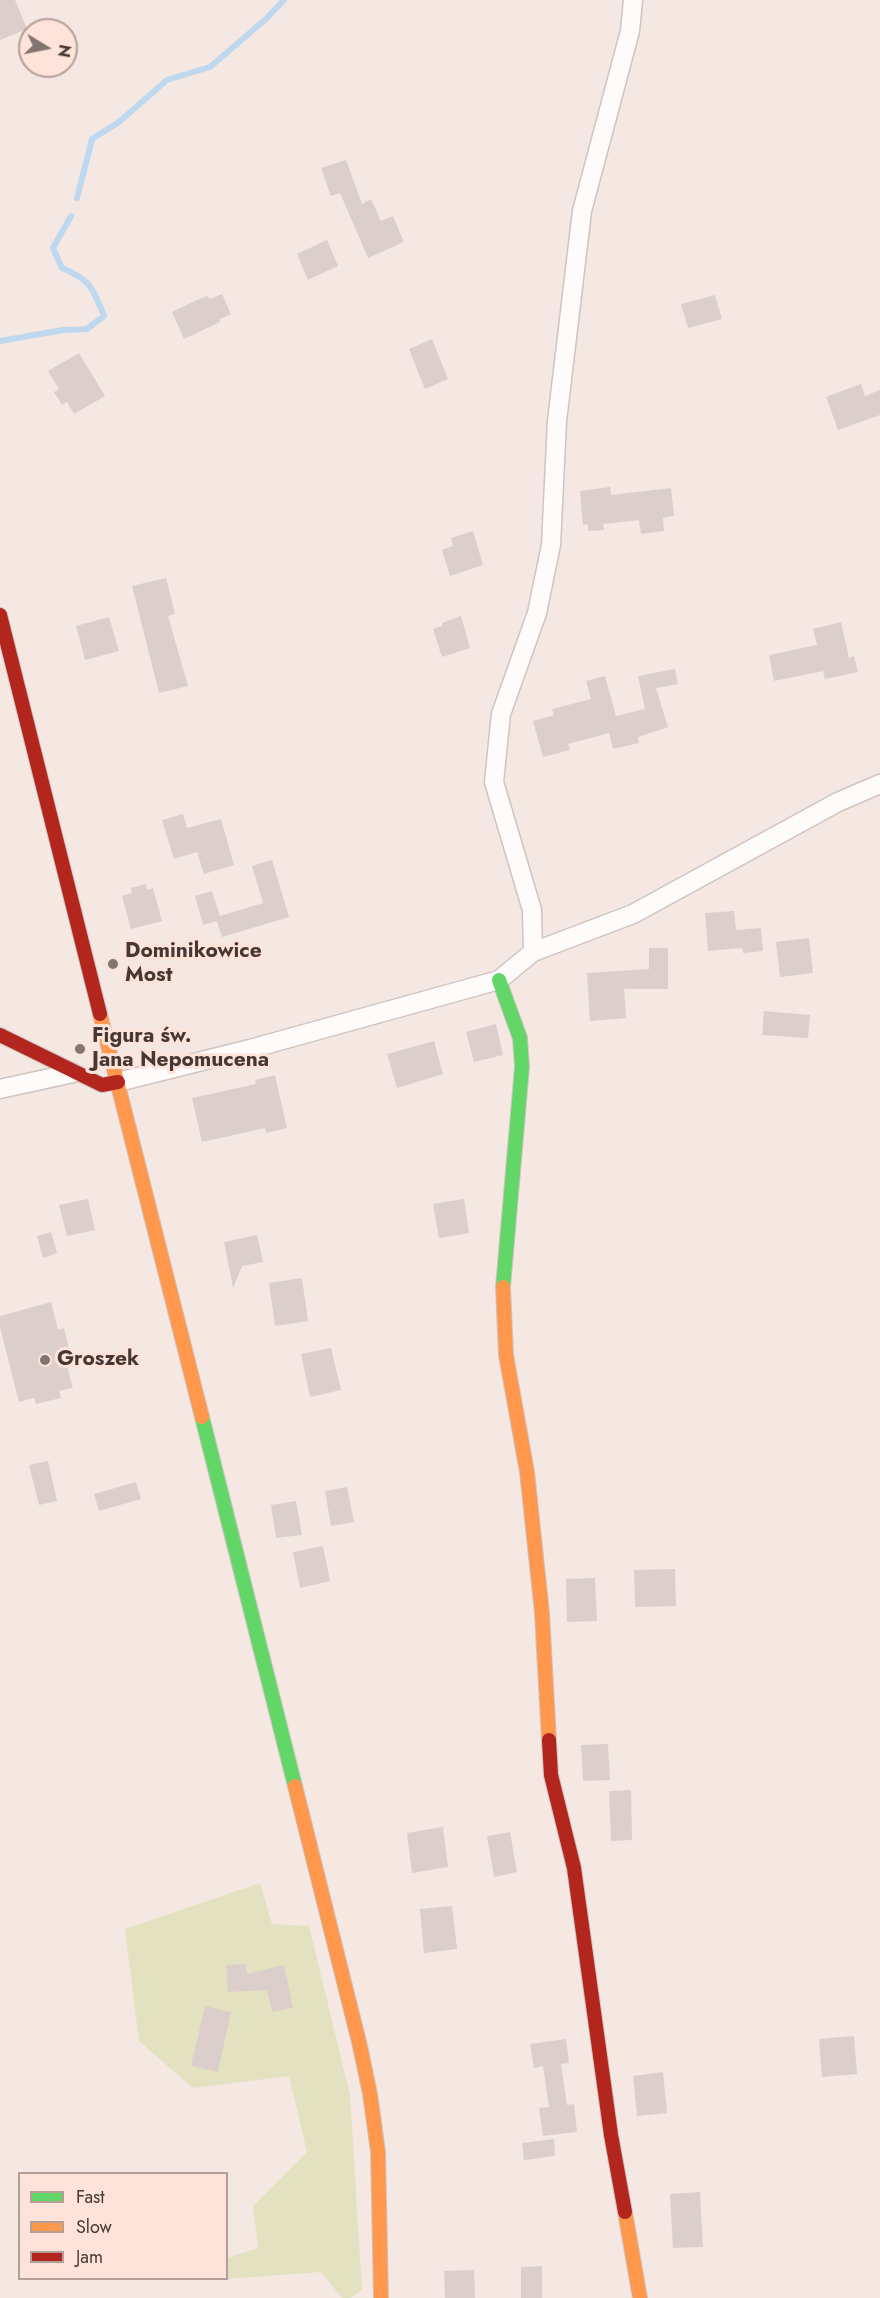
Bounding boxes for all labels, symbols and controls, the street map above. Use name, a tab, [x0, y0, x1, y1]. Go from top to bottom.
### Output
north arrow	[18, 18, 78, 78]
text: N	[52, 43, 77, 59]
place label: Dominikowice Most	[125, 939, 262, 989]
marker: Dominikowice Most	[106, 957, 120, 971]
place label: Figura św. Jana Nepomucena	[92, 1024, 269, 1074]
marker: Figura św. Jana Nepomucena	[73, 1042, 87, 1056]
place label: Groszek	[57, 1347, 139, 1373]
marker: Groszek	[38, 1353, 52, 1367]
legend	[18, 2172, 228, 2280]
text: Fast	[76, 2184, 105, 2210]
text: Slow	[76, 2214, 112, 2240]
text: Jam	[76, 2244, 103, 2270]

